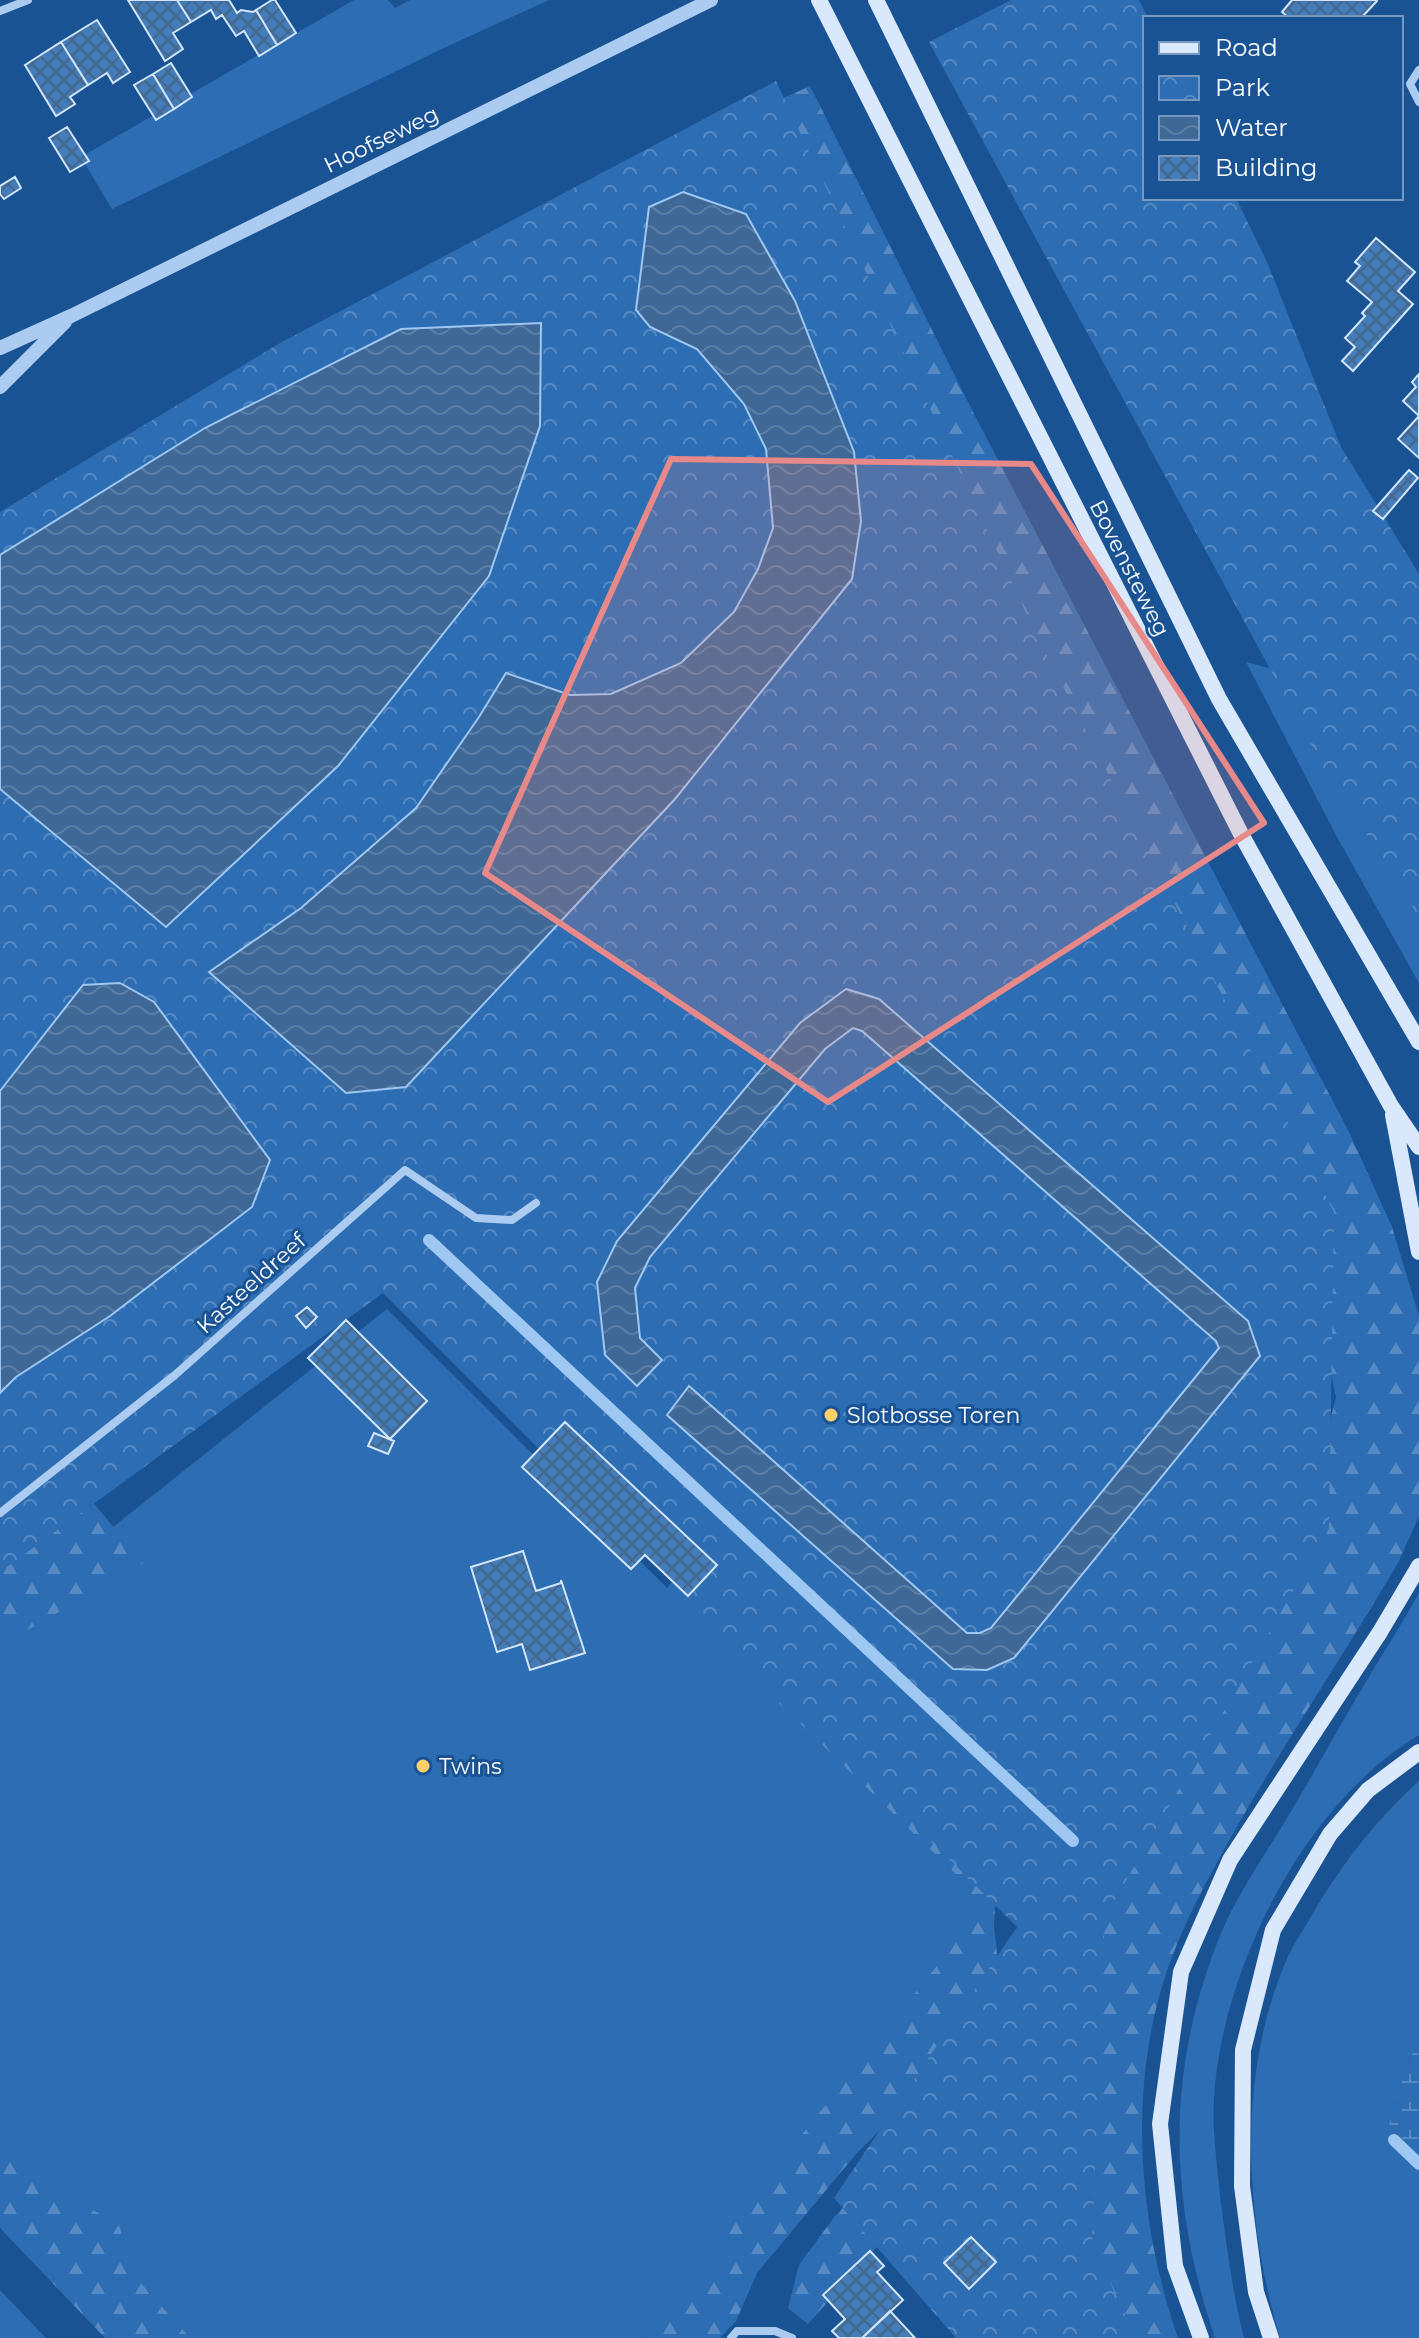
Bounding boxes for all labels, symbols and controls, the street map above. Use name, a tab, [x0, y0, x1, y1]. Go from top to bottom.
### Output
legend	[1143, 16, 1403, 200]
text: Road	[1215, 33, 1278, 62]
text: Park	[1215, 73, 1270, 102]
street label: Hoofseweg	[320, 100, 443, 179]
text: Water	[1215, 113, 1288, 142]
text: Building	[1215, 153, 1318, 182]
street label: Bovensteweg	[1084, 495, 1176, 641]
street label: Kasteeldreef	[191, 1226, 313, 1339]
place label: Slotbosse Toren	[847, 1402, 1020, 1429]
marker: Slotbosse Toren	[822, 1406, 840, 1424]
place label: Twins	[439, 1753, 502, 1780]
marker: Twins	[414, 1757, 432, 1775]

